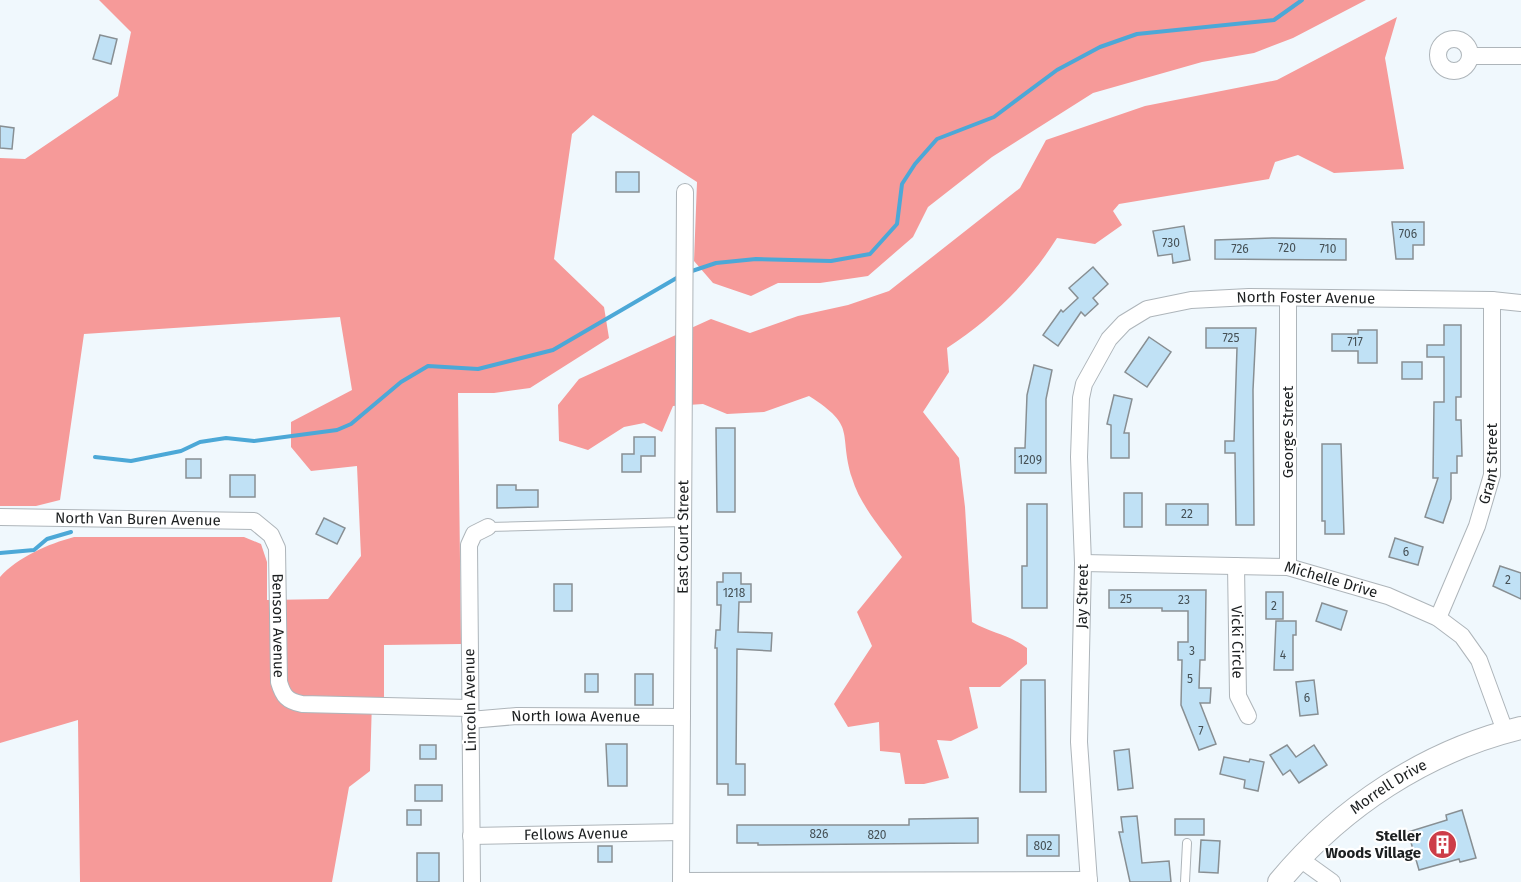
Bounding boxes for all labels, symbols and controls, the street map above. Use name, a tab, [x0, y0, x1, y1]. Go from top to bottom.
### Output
house number: 706	[1399, 227, 1417, 241]
house number: 730	[1162, 236, 1180, 250]
house number: 720	[1278, 241, 1296, 255]
house number: 726	[1231, 242, 1249, 256]
house number: 710	[1319, 242, 1337, 256]
street label: North Foster Avenue	[1236, 288, 1375, 308]
house number: 725	[1222, 331, 1240, 345]
house number: 717	[1347, 335, 1363, 349]
street label: George Street	[1279, 385, 1297, 478]
street label: Grant Street	[1475, 423, 1501, 506]
house number: 1209	[1018, 453, 1042, 467]
street label: East Court Street	[674, 479, 692, 594]
house number: 22	[1181, 507, 1193, 521]
street label: North Van Buren Avenue	[55, 509, 221, 529]
house number: 6	[1403, 545, 1409, 559]
street label: Michelle Drive	[1282, 557, 1380, 602]
street label: Jay Street	[1073, 563, 1092, 629]
street label: Benson Avenue	[268, 573, 288, 678]
house number: 2	[1505, 573, 1511, 587]
house number: 1218	[723, 586, 746, 600]
house number: 25	[1120, 592, 1132, 606]
house number: 23	[1178, 593, 1190, 607]
house number: 2	[1271, 599, 1277, 613]
street label: Vicki Circle	[1228, 605, 1247, 679]
house number: 3	[1189, 644, 1195, 658]
street label: Lincoln Avenue	[460, 648, 480, 752]
house number: 4	[1280, 648, 1287, 662]
house number: 5	[1187, 672, 1193, 686]
house number: 6	[1304, 691, 1310, 705]
street label: North Iowa Avenue	[511, 707, 640, 726]
house number: 7	[1198, 724, 1204, 738]
street label: Morrell Drive	[1347, 756, 1430, 818]
street label: Fellows Avenue	[524, 824, 628, 844]
house number: 826	[810, 827, 828, 841]
place label: Steller Woods Village	[1325, 827, 1422, 862]
house number: 820	[867, 828, 887, 842]
building icon: Steller Woods Village	[1426, 829, 1458, 861]
house number: 802	[1033, 839, 1053, 853]

